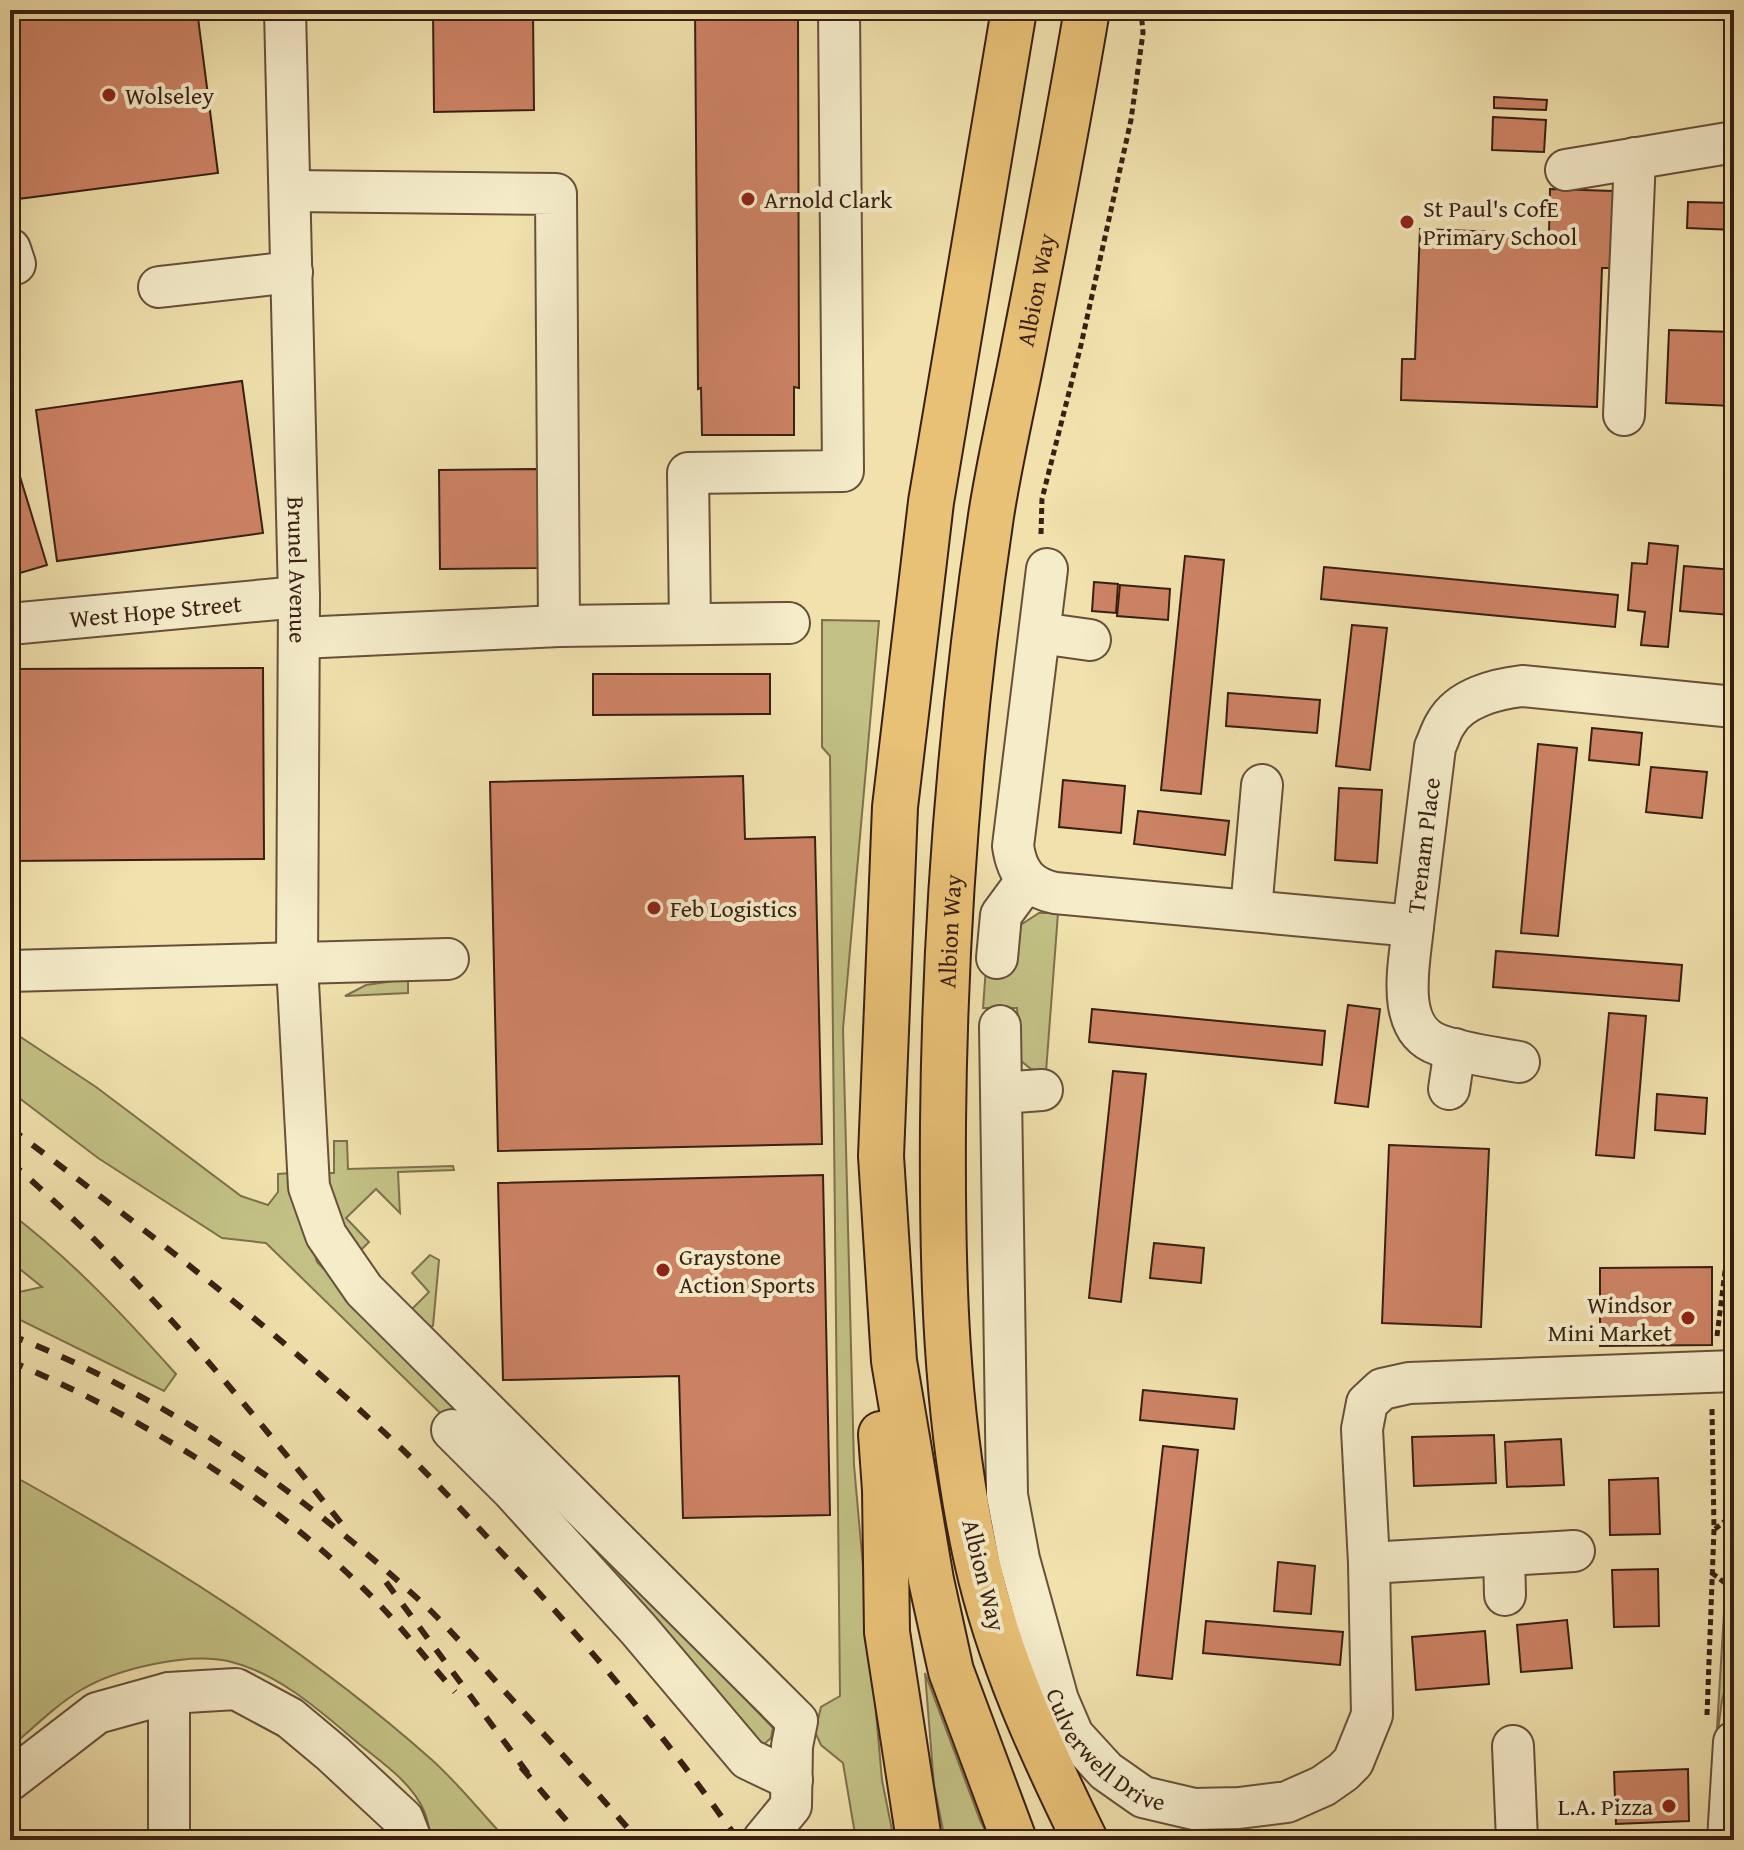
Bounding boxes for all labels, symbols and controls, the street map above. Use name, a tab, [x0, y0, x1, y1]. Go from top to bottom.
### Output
place label: Wolseley	[125, 78, 214, 113]
marker: Wolseley	[100, 86, 118, 104]
place label: Arnold Clark	[764, 182, 893, 217]
marker: Arnold Clark	[739, 190, 757, 208]
place label: St Paul's CofE Primary School	[1423, 191, 1578, 254]
marker: St Paul's CofE Primary School	[1398, 213, 1416, 231]
street label: Albion Way	[1007, 230, 1063, 349]
street label: Brunel Avenue	[279, 496, 317, 643]
street label: West Hope Street	[68, 585, 243, 636]
street label: Trenam Place	[1397, 775, 1449, 915]
street label: Albion Way	[929, 873, 970, 989]
place label: Feb Logistics	[670, 891, 797, 926]
marker: Feb Logistics	[645, 899, 663, 917]
place label: Graystone Action Sports	[679, 1239, 815, 1302]
marker: Graystone Action Sports	[654, 1261, 672, 1279]
place label: Windsor Mini Market	[1548, 1287, 1673, 1350]
marker: Windsor Mini Market	[1679, 1309, 1697, 1327]
street label: Albion Way	[953, 1515, 1015, 1635]
street label: Culverwell Drive	[1038, 1684, 1169, 1819]
place label: L.A. Pizza	[1558, 1789, 1654, 1824]
marker: L.A. Pizza	[1660, 1797, 1678, 1815]

